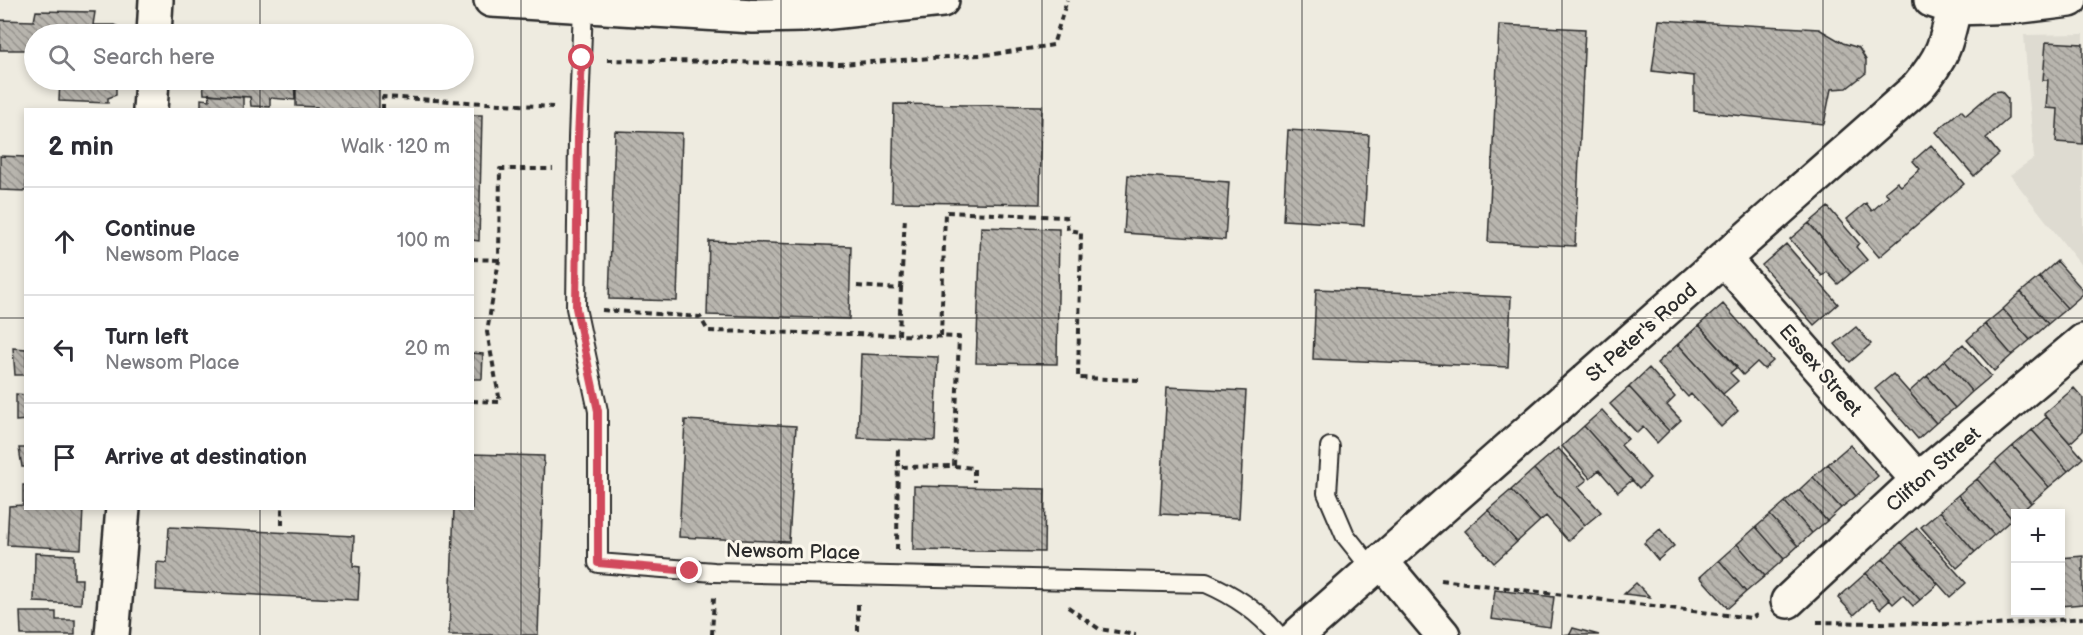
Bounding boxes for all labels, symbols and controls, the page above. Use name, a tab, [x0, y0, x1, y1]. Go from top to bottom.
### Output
search box	[24, 24, 474, 90]
icon: search	[45, 41, 78, 74]
text: Search here	[93, 44, 215, 71]
route start	[568, 44, 594, 70]
text: 2 min	[48, 132, 114, 163]
text: Walk · 120 m	[341, 135, 450, 159]
text: Continue	[105, 216, 195, 243]
icon: ahead	[48, 225, 81, 258]
text: 100 m	[397, 229, 450, 253]
text: Newsom Place	[105, 243, 239, 267]
street label: St Peter's Road	[1581, 278, 1702, 388]
street label: Essex Street	[1774, 320, 1867, 422]
text: Turn left	[105, 324, 189, 351]
icon: left	[48, 333, 81, 366]
text: 20 m	[405, 337, 450, 361]
text: Newsom Place	[105, 351, 239, 375]
street label: Clifton Street	[1881, 422, 1986, 517]
icon: arrive	[48, 441, 81, 474]
text: Arrive at destination	[105, 444, 307, 471]
map controls	[2011, 509, 2065, 617]
button: +	[2011, 509, 2065, 563]
street label: Newsom Place	[726, 539, 860, 565]
route end	[676, 557, 702, 583]
button: −	[2011, 563, 2065, 617]

